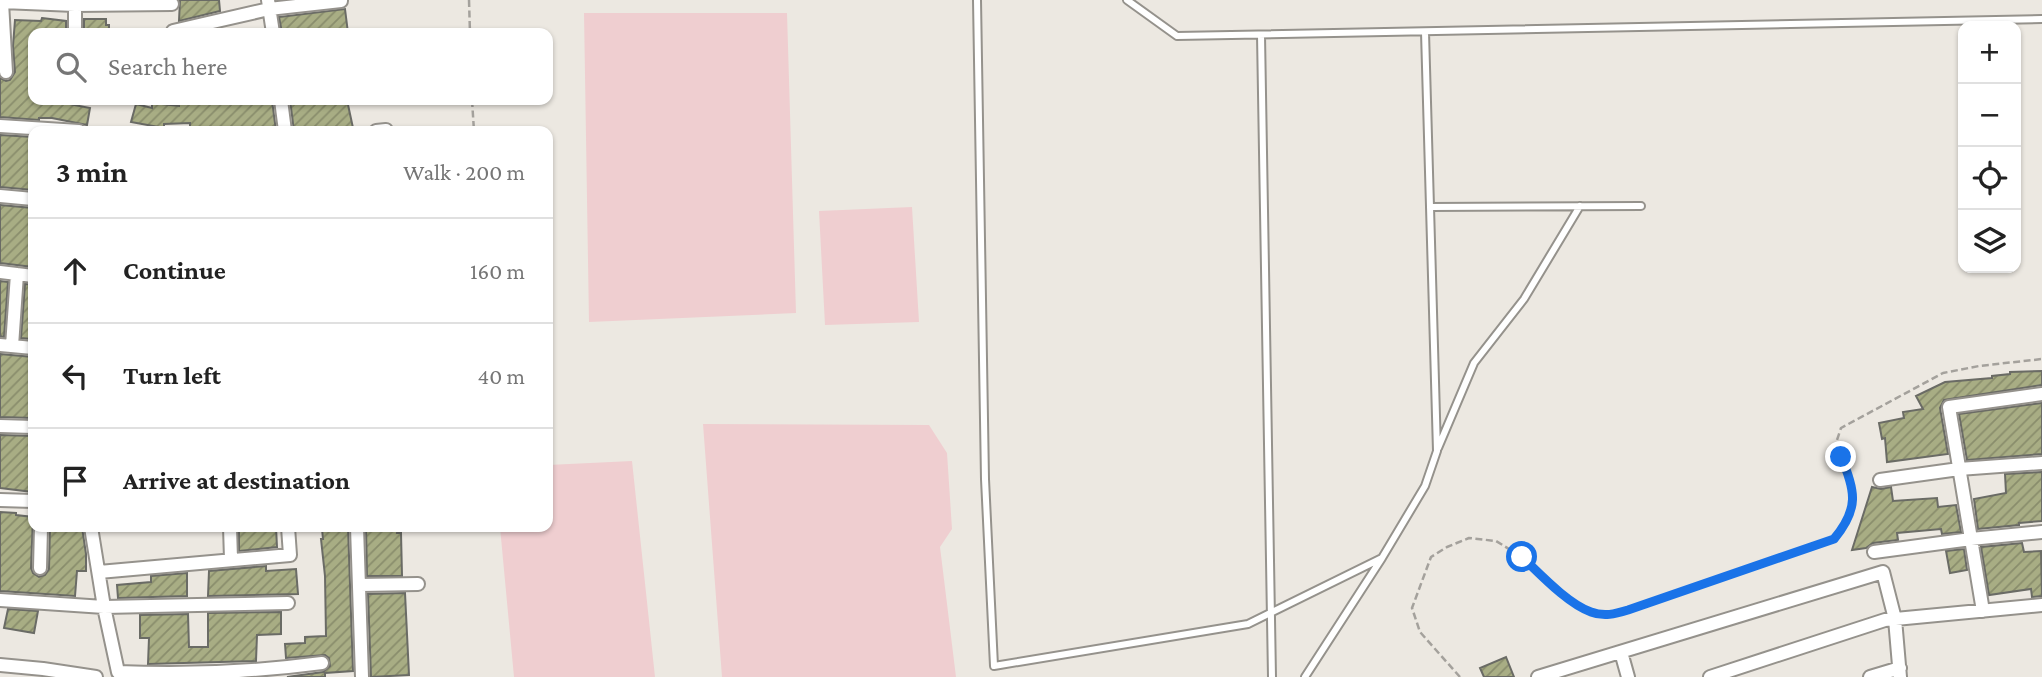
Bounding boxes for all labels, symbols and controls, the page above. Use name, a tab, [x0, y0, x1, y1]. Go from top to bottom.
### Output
map controls	[1958, 21, 2021, 273]
button: +	[1958, 21, 2021, 84]
search box	[28, 28, 553, 105]
icon: search	[52, 48, 90, 86]
text: Search here	[108, 52, 227, 81]
button: −	[1958, 84, 2021, 147]
button: locate	[1958, 147, 2021, 210]
text: 3 min	[56, 155, 128, 188]
text: Walk · 200 m	[403, 159, 525, 185]
button: layers	[1958, 210, 2021, 273]
icon: ahead	[56, 252, 94, 290]
text: Continue	[123, 256, 226, 285]
text: 160 m	[470, 258, 525, 284]
icon: left	[56, 357, 94, 395]
text: Turn left	[123, 361, 221, 390]
text: 40 m	[477, 363, 525, 389]
route end	[1825, 441, 1856, 472]
icon: arrive	[56, 462, 94, 500]
text: Arrive at destination	[123, 466, 350, 495]
route start	[1506, 541, 1537, 572]

